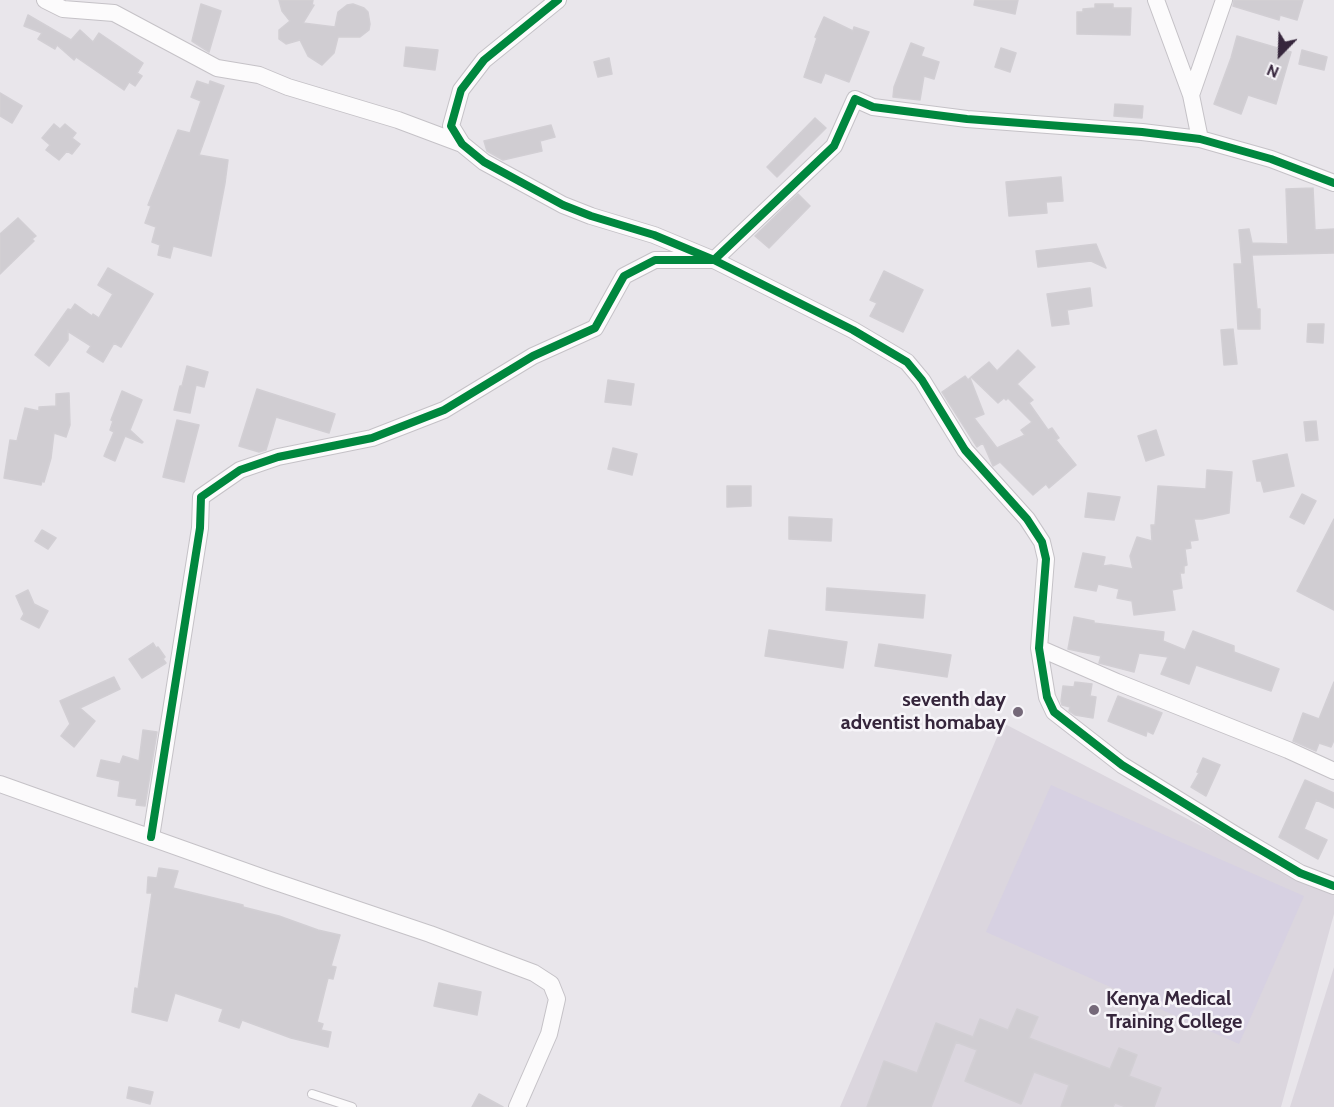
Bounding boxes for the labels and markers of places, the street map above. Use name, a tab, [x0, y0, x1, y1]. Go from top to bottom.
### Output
place label: seventh day adventist homabay	[841, 688, 1006, 735]
marker: seventh day adventist homabay	[1011, 705, 1025, 719]
place label: Kenya Medical Training College	[1106, 987, 1242, 1034]
marker: Kenya Medical Training College	[1087, 1003, 1101, 1017]

